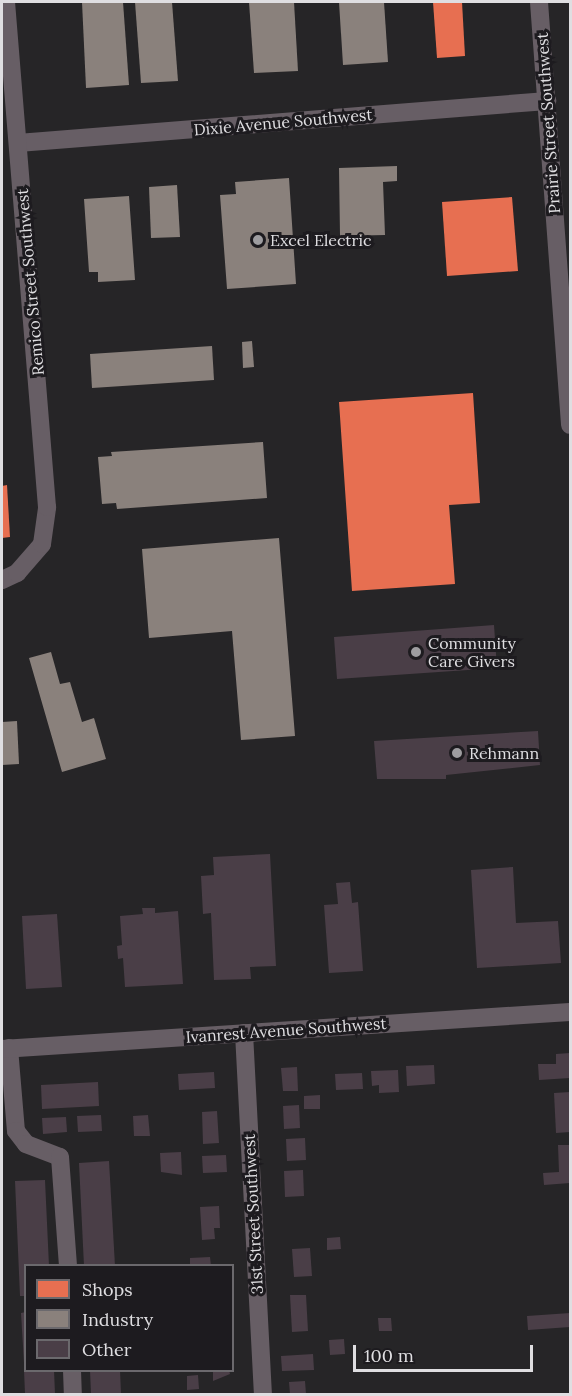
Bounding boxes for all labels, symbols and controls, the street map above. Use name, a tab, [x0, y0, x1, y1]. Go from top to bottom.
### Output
street label: Prairie Street Southwest	[532, 32, 564, 214]
street label: Dixie Avenue Southwest	[193, 105, 373, 139]
street label: Remico Street Southwest	[12, 188, 48, 376]
place label: Excel Electric	[270, 230, 371, 250]
marker: Excel Electric	[251, 233, 265, 247]
place label: Community Care Givers	[428, 633, 516, 671]
marker: Community Care Givers	[409, 645, 423, 659]
place label: Rehmann	[469, 743, 539, 763]
marker: Rehmann	[450, 746, 464, 760]
street label: Ivanrest Avenue Southwest	[185, 1013, 387, 1047]
street label: 31st Street Southwest	[239, 1133, 267, 1295]
legend	[24, 1264, 234, 1372]
text: Shops	[82, 1278, 133, 1301]
text: Industry	[82, 1308, 153, 1331]
scale bar	[356, 1333, 536, 1371]
text: Other	[82, 1338, 132, 1361]
text: 100 m	[364, 1344, 414, 1367]

